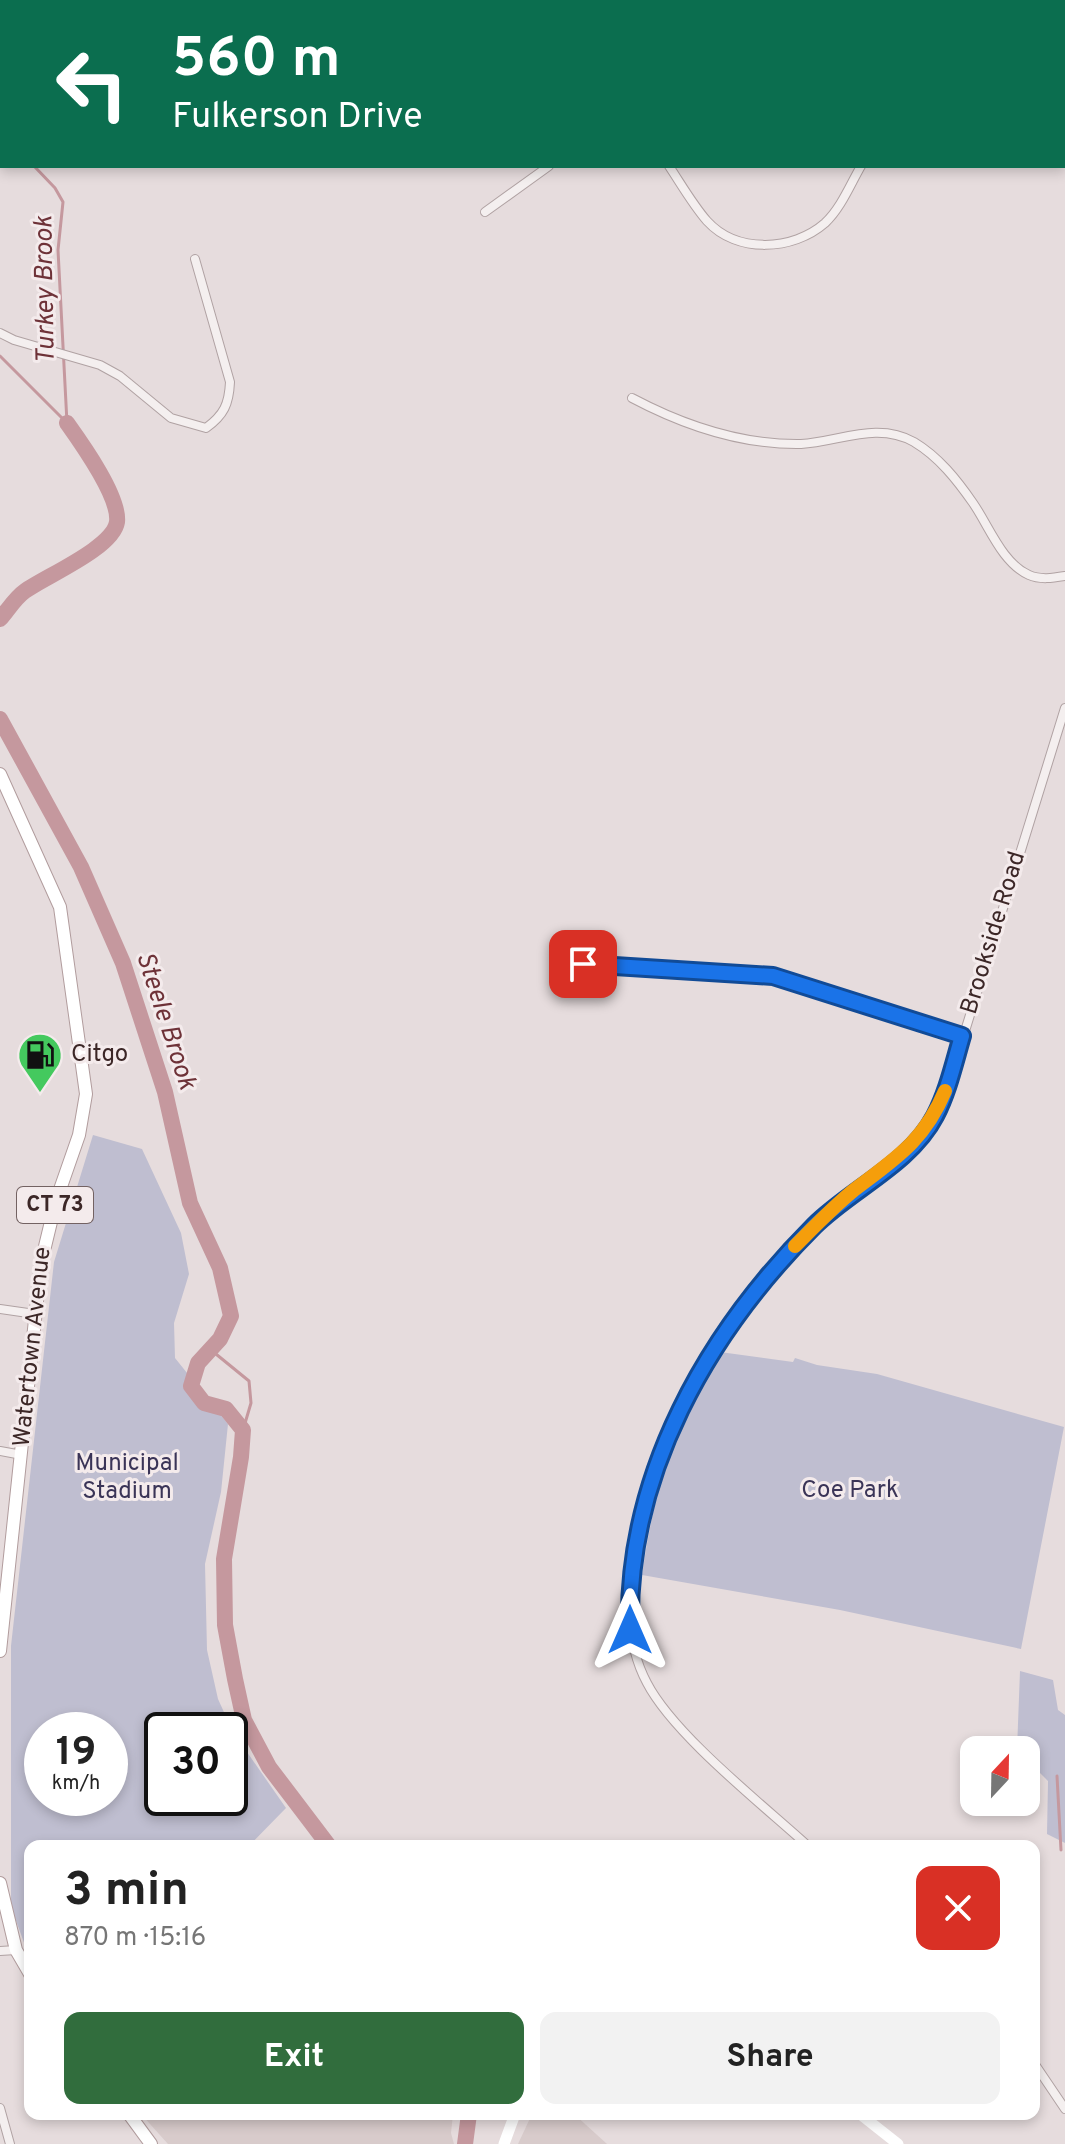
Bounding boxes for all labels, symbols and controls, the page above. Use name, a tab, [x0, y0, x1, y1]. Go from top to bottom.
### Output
text: 560 m	[172, 26, 341, 96]
icon: left	[40, 32, 144, 136]
text: Fulkerson Drive	[172, 95, 423, 141]
water label: Turkey Brook	[28, 215, 64, 365]
street label: Brookside Road	[955, 848, 1033, 1018]
pin	[549, 930, 617, 998]
icon: arrive	[561, 942, 605, 986]
water label: Steele Brook	[127, 948, 203, 1095]
fuel station icon: Citgo	[16, 1031, 64, 1094]
place label: Citgo	[71, 1040, 128, 1070]
road number: CT 73	[17, 1187, 93, 1223]
street label: Watertown Avenue	[8, 1245, 58, 1449]
park label: Municipal Stadium	[75, 1449, 179, 1507]
park label: Coe Park	[801, 1476, 899, 1506]
position arrow	[588, 1588, 672, 1672]
speed limit sign: 30	[144, 1712, 248, 1816]
text: 19	[56, 1729, 96, 1779]
north arrow	[960, 1736, 1040, 1816]
map controls	[960, 1736, 1040, 1816]
text: km/h	[52, 1771, 100, 1797]
text: 3 min	[64, 1862, 189, 1922]
button: close	[916, 1866, 1000, 1950]
text: 870 m · 15:16	[64, 1922, 206, 1955]
button: Exit	[64, 2012, 524, 2104]
button: Share	[540, 2012, 1000, 2104]

